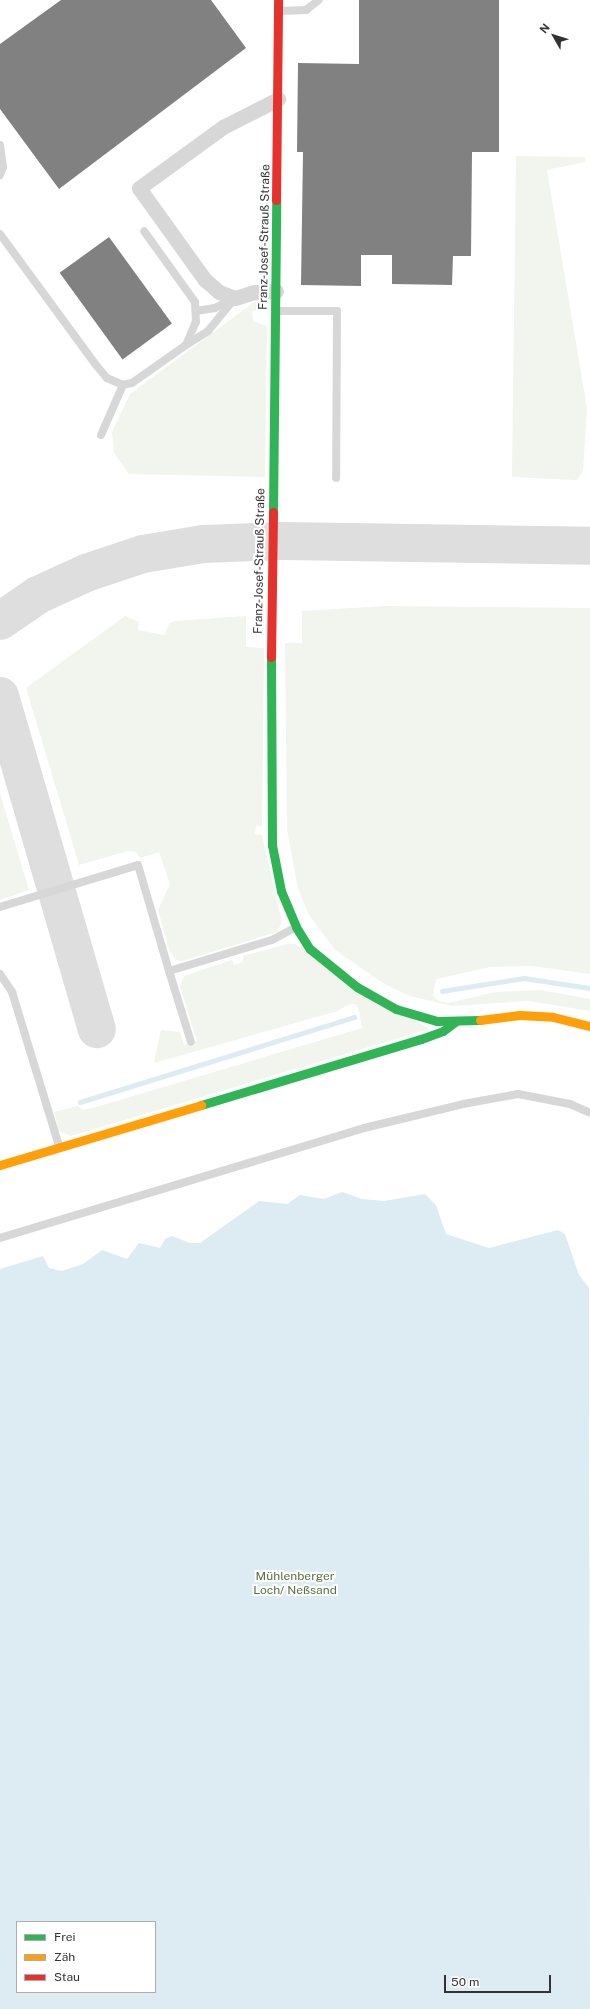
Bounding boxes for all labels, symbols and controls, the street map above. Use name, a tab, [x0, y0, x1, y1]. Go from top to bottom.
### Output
north arrow	[534, 16, 574, 56]
text: N	[537, 21, 552, 36]
street label: Franz-Josef-Strauß Straße	[257, 164, 273, 310]
street label: Franz-Josef-Strauß Straße	[252, 488, 268, 634]
park label: Mühlenberger Loch/ Neßsand	[253, 1570, 337, 1598]
legend	[16, 1921, 156, 1993]
text: Frei	[54, 1930, 76, 1944]
text: Zäh	[54, 1950, 75, 1964]
scale bar	[446, 1967, 553, 1993]
text: Stau	[54, 1970, 80, 1984]
text: 50 m	[451, 1975, 479, 1989]

